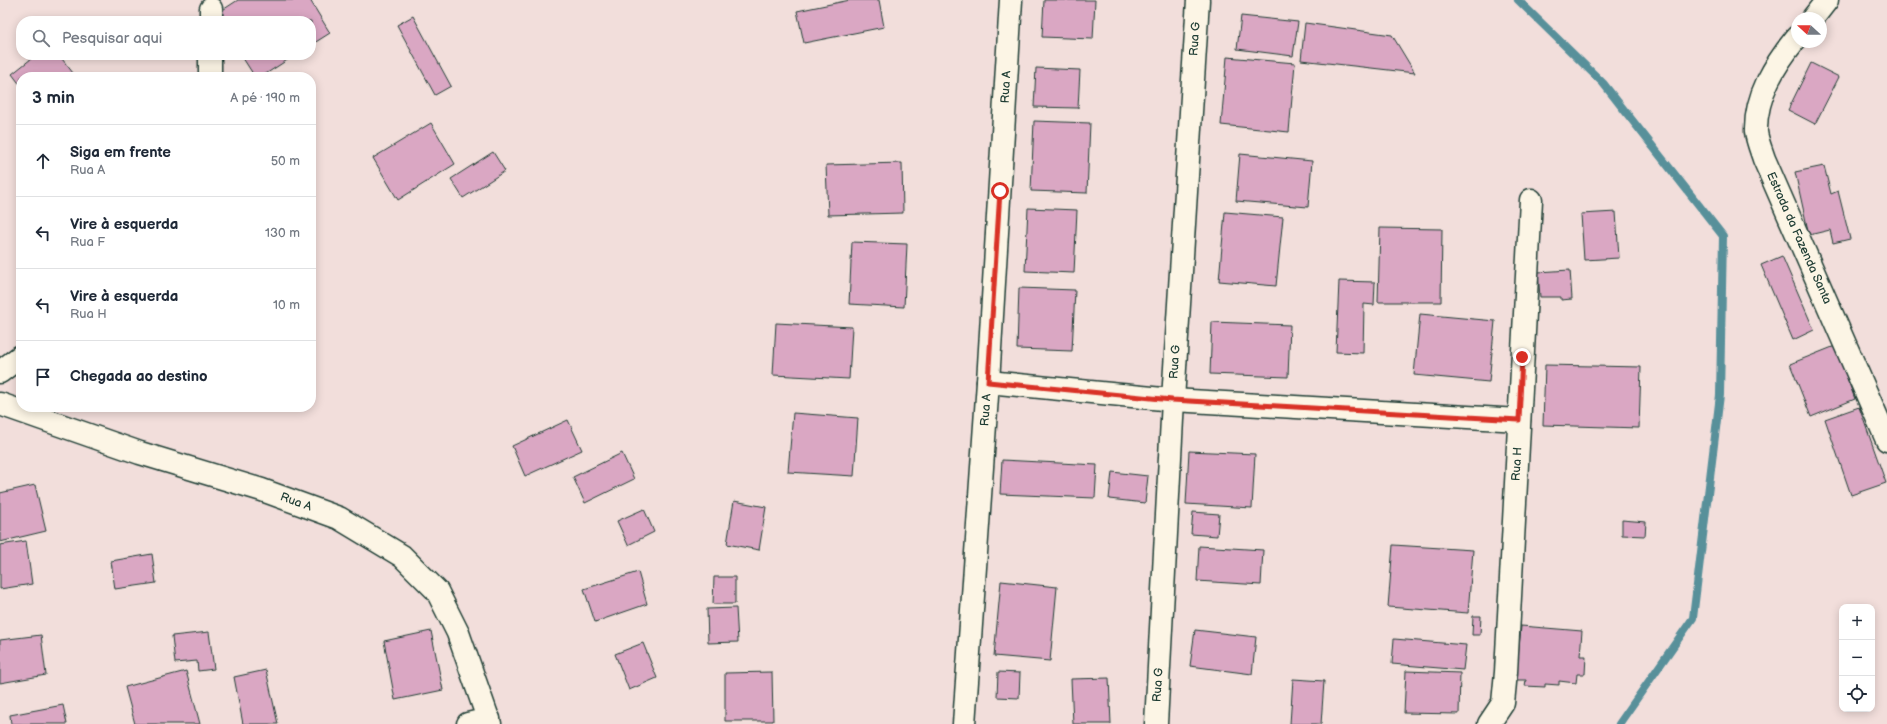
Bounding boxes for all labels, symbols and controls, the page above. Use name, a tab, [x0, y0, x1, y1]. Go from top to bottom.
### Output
north arrow	[1791, 12, 1827, 48]
search box	[16, 16, 316, 60]
street label: Rua G	[1186, 21, 1204, 57]
icon: search	[30, 27, 52, 49]
text: Pesquisar aqui	[62, 29, 162, 48]
street label: Rua A	[998, 70, 1014, 104]
text: 3 min	[32, 88, 75, 108]
text: A pé · 190 m	[230, 90, 300, 106]
text: Siga em frente	[70, 143, 171, 162]
icon: ahead	[32, 150, 54, 172]
text: 50 m	[271, 153, 300, 169]
text: Rua A	[70, 162, 105, 178]
street label: Estrada da Fazenda Santa	[1763, 170, 1835, 306]
route start	[991, 182, 1009, 200]
text: Vire à esquerda	[70, 215, 178, 234]
icon: left	[32, 222, 54, 244]
text: 130 m	[265, 225, 300, 241]
text: Rua F	[70, 234, 105, 250]
text: Vire à esquerda	[70, 287, 178, 306]
icon: left	[32, 294, 54, 316]
text: 10 m	[273, 297, 300, 313]
text: Rua H	[70, 306, 107, 322]
street label: Rua G	[1166, 344, 1184, 380]
route end	[1513, 348, 1531, 366]
icon: arrive	[32, 366, 54, 388]
text: Chegada ao destino	[70, 367, 208, 386]
street label: Rua A	[977, 393, 995, 427]
street label: Rua H	[1509, 447, 1525, 481]
street label: Rua A	[278, 489, 314, 515]
map controls	[1839, 604, 1875, 712]
button: +	[1839, 604, 1875, 640]
button: −	[1839, 640, 1875, 676]
street label: Rua G	[1150, 668, 1166, 702]
button: locate	[1839, 676, 1875, 712]

